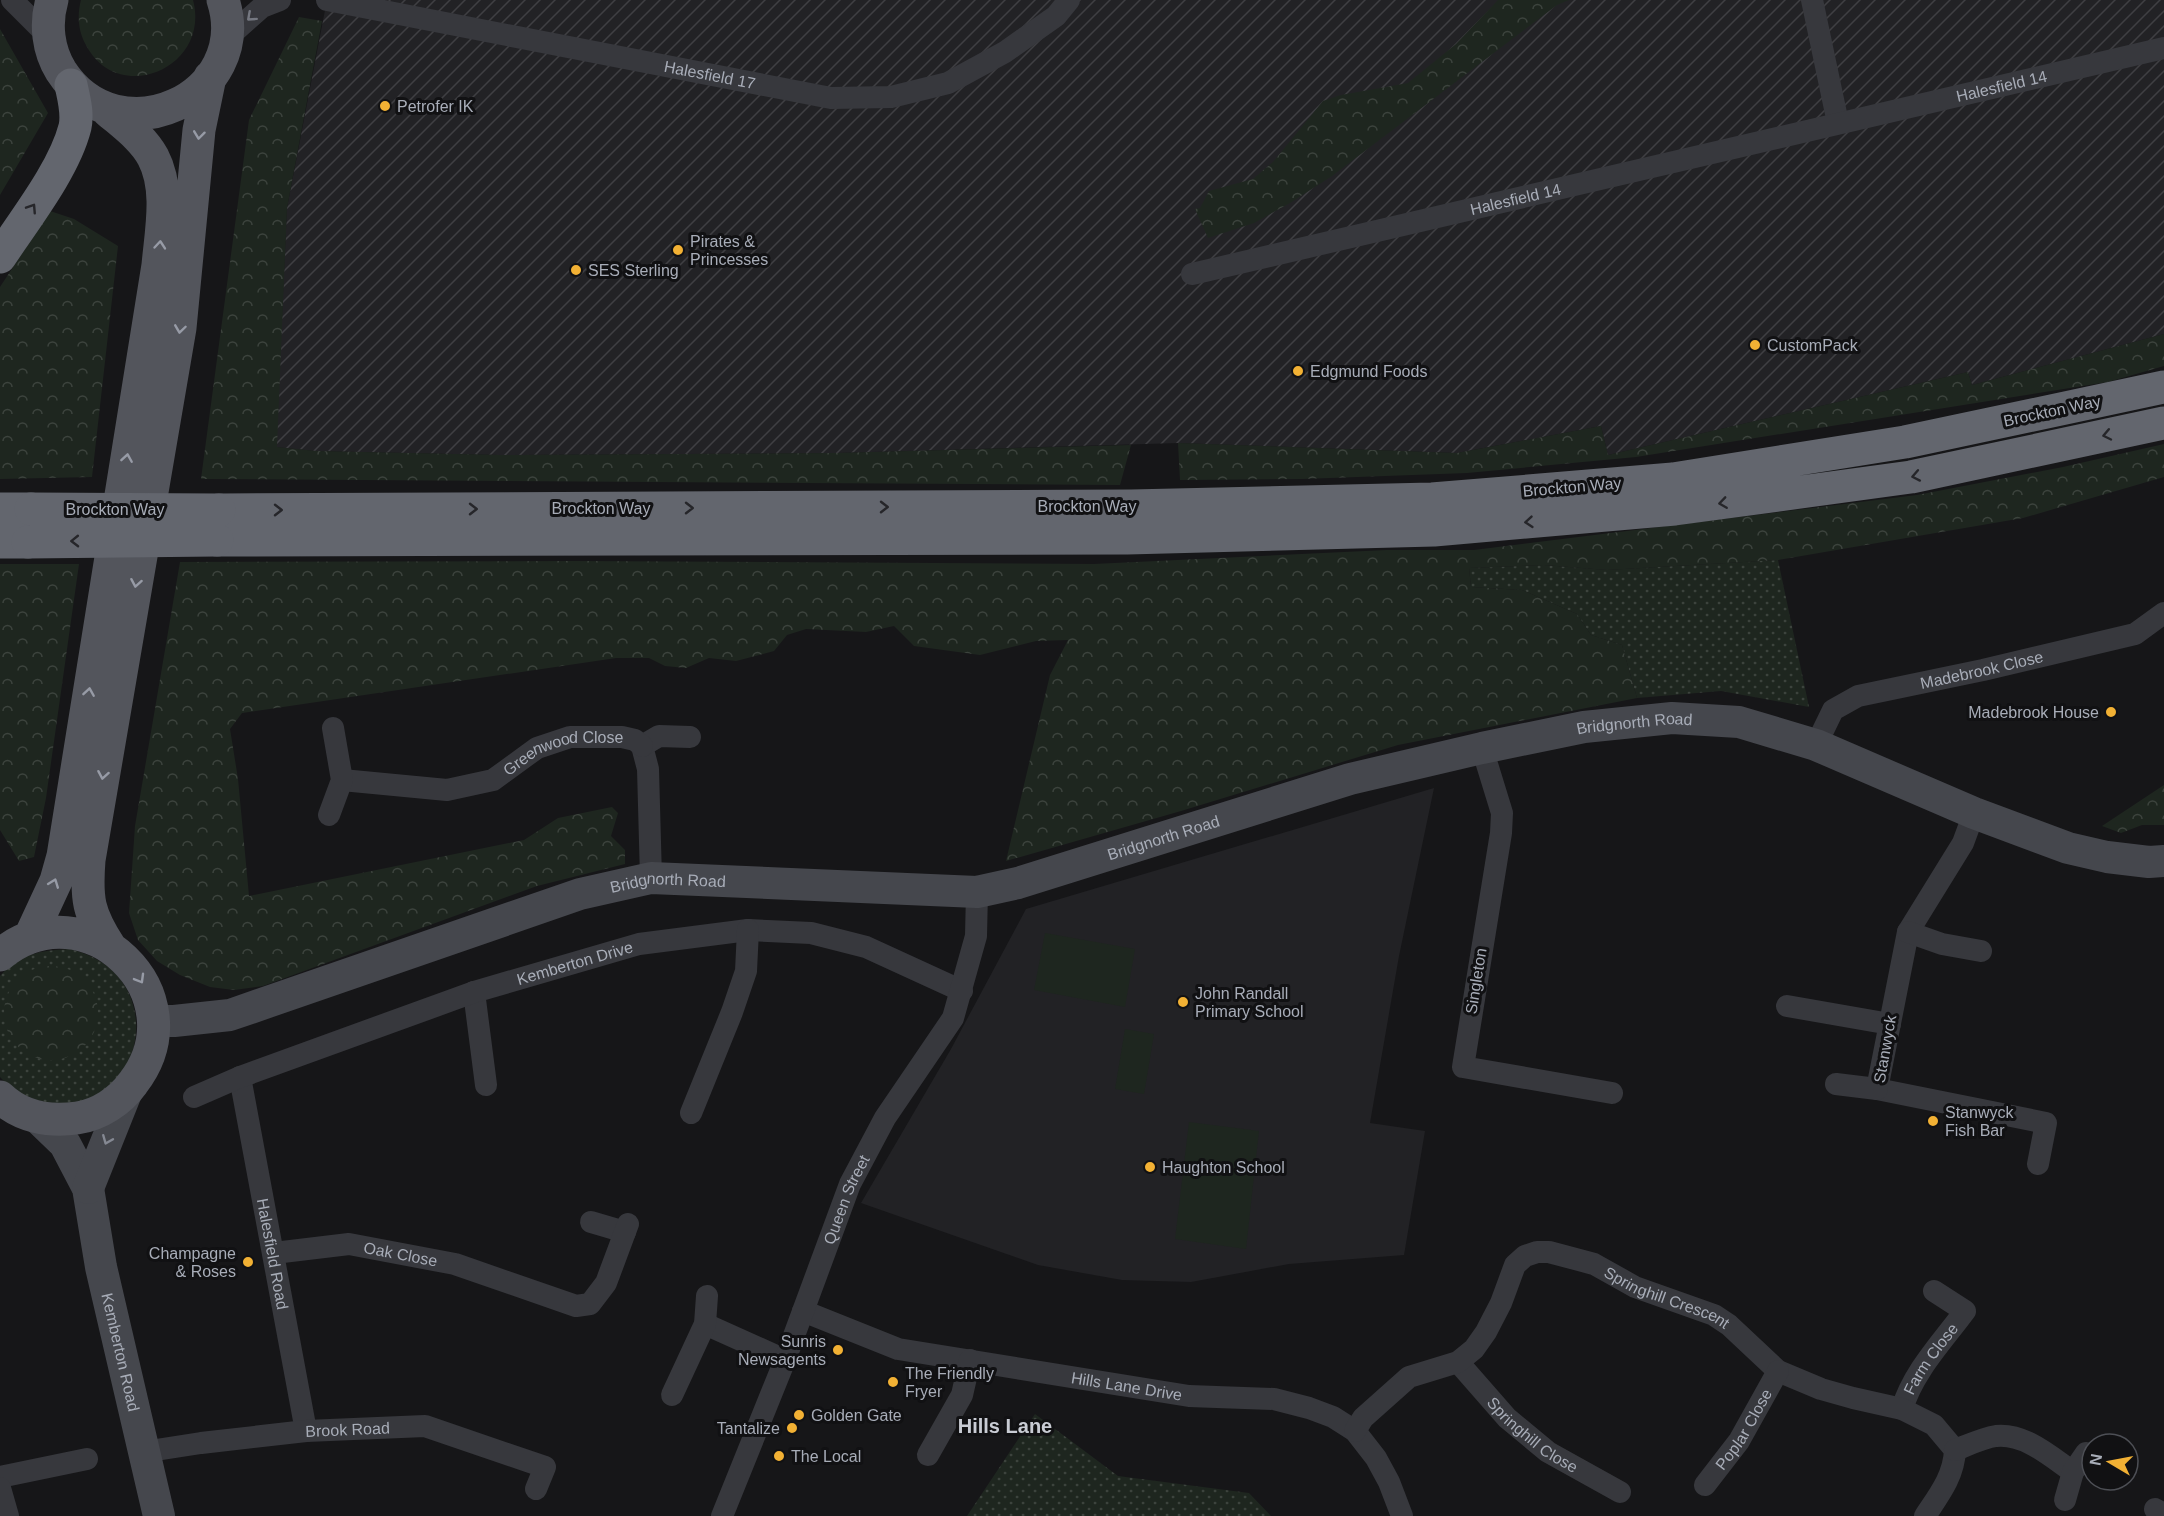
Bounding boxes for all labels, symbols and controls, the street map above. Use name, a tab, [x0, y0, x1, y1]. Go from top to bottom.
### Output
one-way arrow	[248, 10, 258, 21]
street label: Halesfield 17	[663, 57, 757, 92]
street label: Halesfield 14	[1954, 67, 2049, 105]
place label: Petrofer IK	[397, 98, 474, 115]
marker: Petrofer IK	[378, 99, 392, 113]
one-way arrow	[193, 130, 206, 139]
street label: Halesfield 14	[1468, 180, 1562, 218]
one-way arrow	[25, 203, 36, 214]
place label: Pirates & Princesses	[690, 233, 768, 268]
one-way arrow	[153, 240, 166, 249]
marker: Pirates & Princesses	[671, 243, 685, 257]
place label: SES Sterling	[588, 262, 679, 279]
marker: SES Sterling	[569, 263, 583, 277]
one-way arrow	[174, 324, 186, 333]
place label: CustomPack	[1767, 337, 1859, 354]
marker: CustomPack	[1748, 338, 1762, 352]
place label: Edgmund Foods	[1310, 363, 1427, 380]
marker: Edgmund Foods	[1291, 364, 1305, 378]
street label: Brockton Way	[2002, 392, 2102, 430]
one-way arrow	[2102, 428, 2112, 441]
one-way arrow	[120, 453, 133, 463]
one-way arrow	[1911, 469, 1921, 482]
street label: Brockton Way	[1522, 474, 1622, 500]
one-way arrow	[1718, 496, 1728, 508]
street label: Brockton Way	[1038, 498, 1137, 515]
street label: Brockton Way	[552, 500, 651, 517]
street label: Brockton Way	[66, 501, 165, 518]
one-way arrow	[879, 501, 888, 513]
one-way arrow	[684, 502, 693, 514]
one-way arrow	[468, 503, 477, 515]
one-way arrow	[273, 504, 282, 516]
one-way arrow	[1524, 515, 1533, 528]
one-way arrow	[70, 535, 79, 548]
one-way arrow	[131, 578, 143, 588]
street label: Madebrook Close	[1919, 648, 2045, 691]
one-way arrow	[83, 687, 95, 697]
place label: Madebrook House	[1968, 704, 2099, 721]
marker: Madebrook House	[2104, 705, 2118, 719]
street label: Bridgnorth Road	[1575, 709, 1693, 737]
street label: Greenwood Close	[500, 729, 623, 778]
one-way arrow	[98, 771, 110, 780]
street label: Bridgnorth Road	[1105, 812, 1222, 863]
street label: Bridgnorth Road	[608, 869, 726, 895]
one-way arrow	[47, 879, 59, 890]
street label: Kemberton Drive	[515, 938, 635, 988]
street label: Singleton	[1462, 947, 1490, 1015]
one-way arrow	[133, 973, 145, 983]
place label: John Randall Primary School	[1195, 985, 1303, 1020]
marker: John Randall Primary School	[1176, 995, 1190, 1009]
street label: Stanwyck	[1871, 1013, 1899, 1084]
place label: Stanwyck Fish Bar	[1945, 1104, 2014, 1139]
marker: Stanwyck Fish Bar	[1926, 1114, 1940, 1128]
one-way arrow	[102, 1134, 114, 1145]
street label: Queen Street	[820, 1151, 873, 1246]
place label: Haughton School	[1162, 1159, 1285, 1176]
marker: Haughton School	[1143, 1160, 1157, 1174]
street label: Halesfield Road	[254, 1197, 292, 1311]
street label: Oak Close	[362, 1238, 439, 1269]
place label: Champagne & Roses	[149, 1245, 236, 1280]
marker: Champagne & Roses	[241, 1255, 255, 1269]
street label: Springhill Crescent	[1602, 1263, 1733, 1332]
street label: Kemberton Road	[99, 1291, 143, 1413]
street label: Farm Close	[1900, 1320, 1961, 1397]
place label: Sunris Newsagents	[738, 1333, 826, 1368]
marker: Sunris Newsagents	[831, 1343, 845, 1357]
place label: The Friendly Fryer	[905, 1365, 994, 1400]
street label: Hills Lane Drive	[1070, 1369, 1184, 1403]
marker: The Friendly Fryer	[886, 1375, 900, 1389]
street label: Poplar Close	[1712, 1386, 1775, 1473]
street label: Springhill Close	[1484, 1394, 1581, 1475]
place label: Golden Gate	[811, 1407, 902, 1424]
marker: Golden Gate	[792, 1408, 806, 1422]
district label: Hills Lane	[958, 1415, 1052, 1437]
street label: Brook Road	[305, 1419, 390, 1440]
place label: Tantalize	[717, 1420, 780, 1437]
marker: Tantalize	[785, 1421, 799, 1435]
north arrow	[2080, 1432, 2140, 1492]
place label: The Local	[791, 1448, 861, 1465]
marker: The Local	[772, 1449, 786, 1463]
text: N	[2086, 1452, 2105, 1467]

